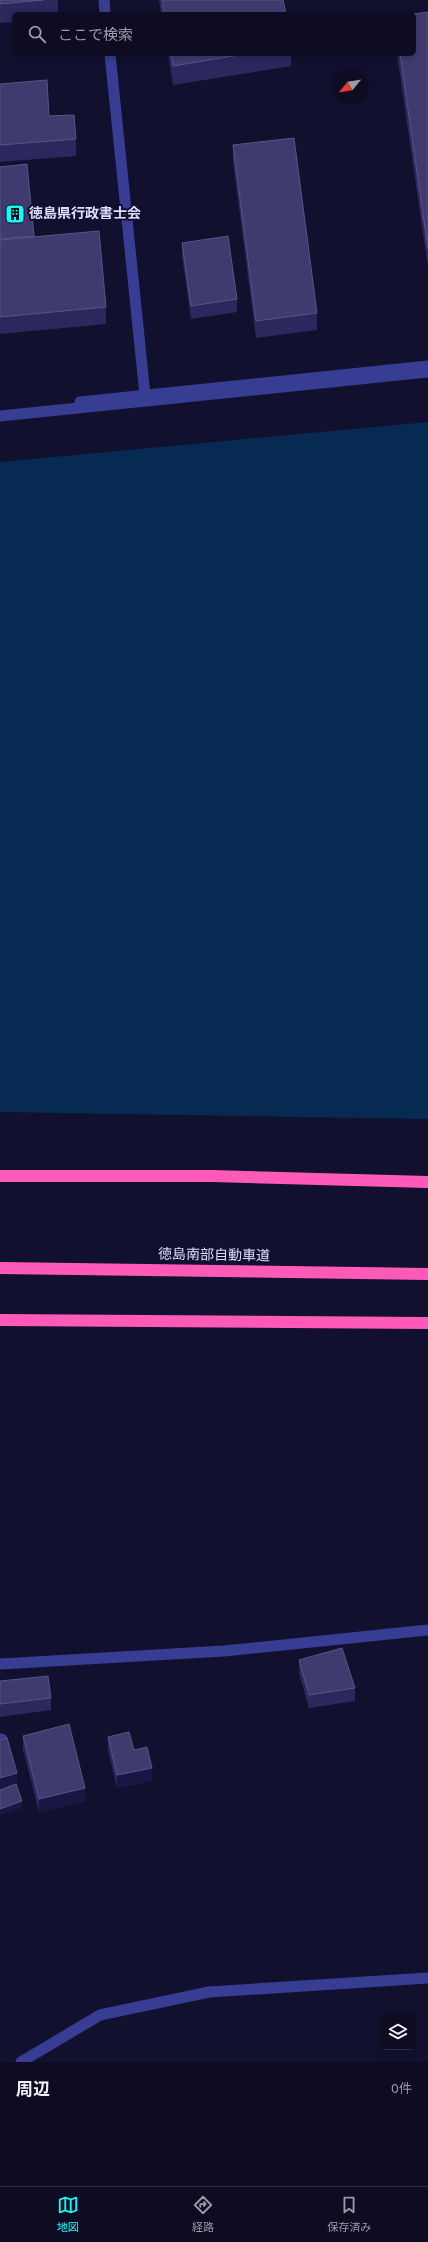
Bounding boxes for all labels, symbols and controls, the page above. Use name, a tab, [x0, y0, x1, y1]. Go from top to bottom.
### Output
search box	[12, 12, 416, 56]
icon: search	[26, 23, 48, 45]
text: ここで検索	[58, 27, 133, 46]
north arrow	[332, 68, 368, 104]
building icon: 徳島県行政書士会	[4, 203, 26, 225]
place label: 徳島県行政書士会	[29, 206, 141, 223]
street label: 徳島南部自動車道	[158, 1247, 270, 1265]
map controls	[380, 2014, 416, 2050]
button: layers	[380, 2014, 416, 2050]
text: 周辺	[16, 2080, 50, 2102]
text: 0件	[391, 2082, 412, 2098]
tab: 地図	[57, 2194, 79, 2235]
tab: 経路	[192, 2194, 214, 2235]
tab: 保存済み	[327, 2194, 371, 2235]

